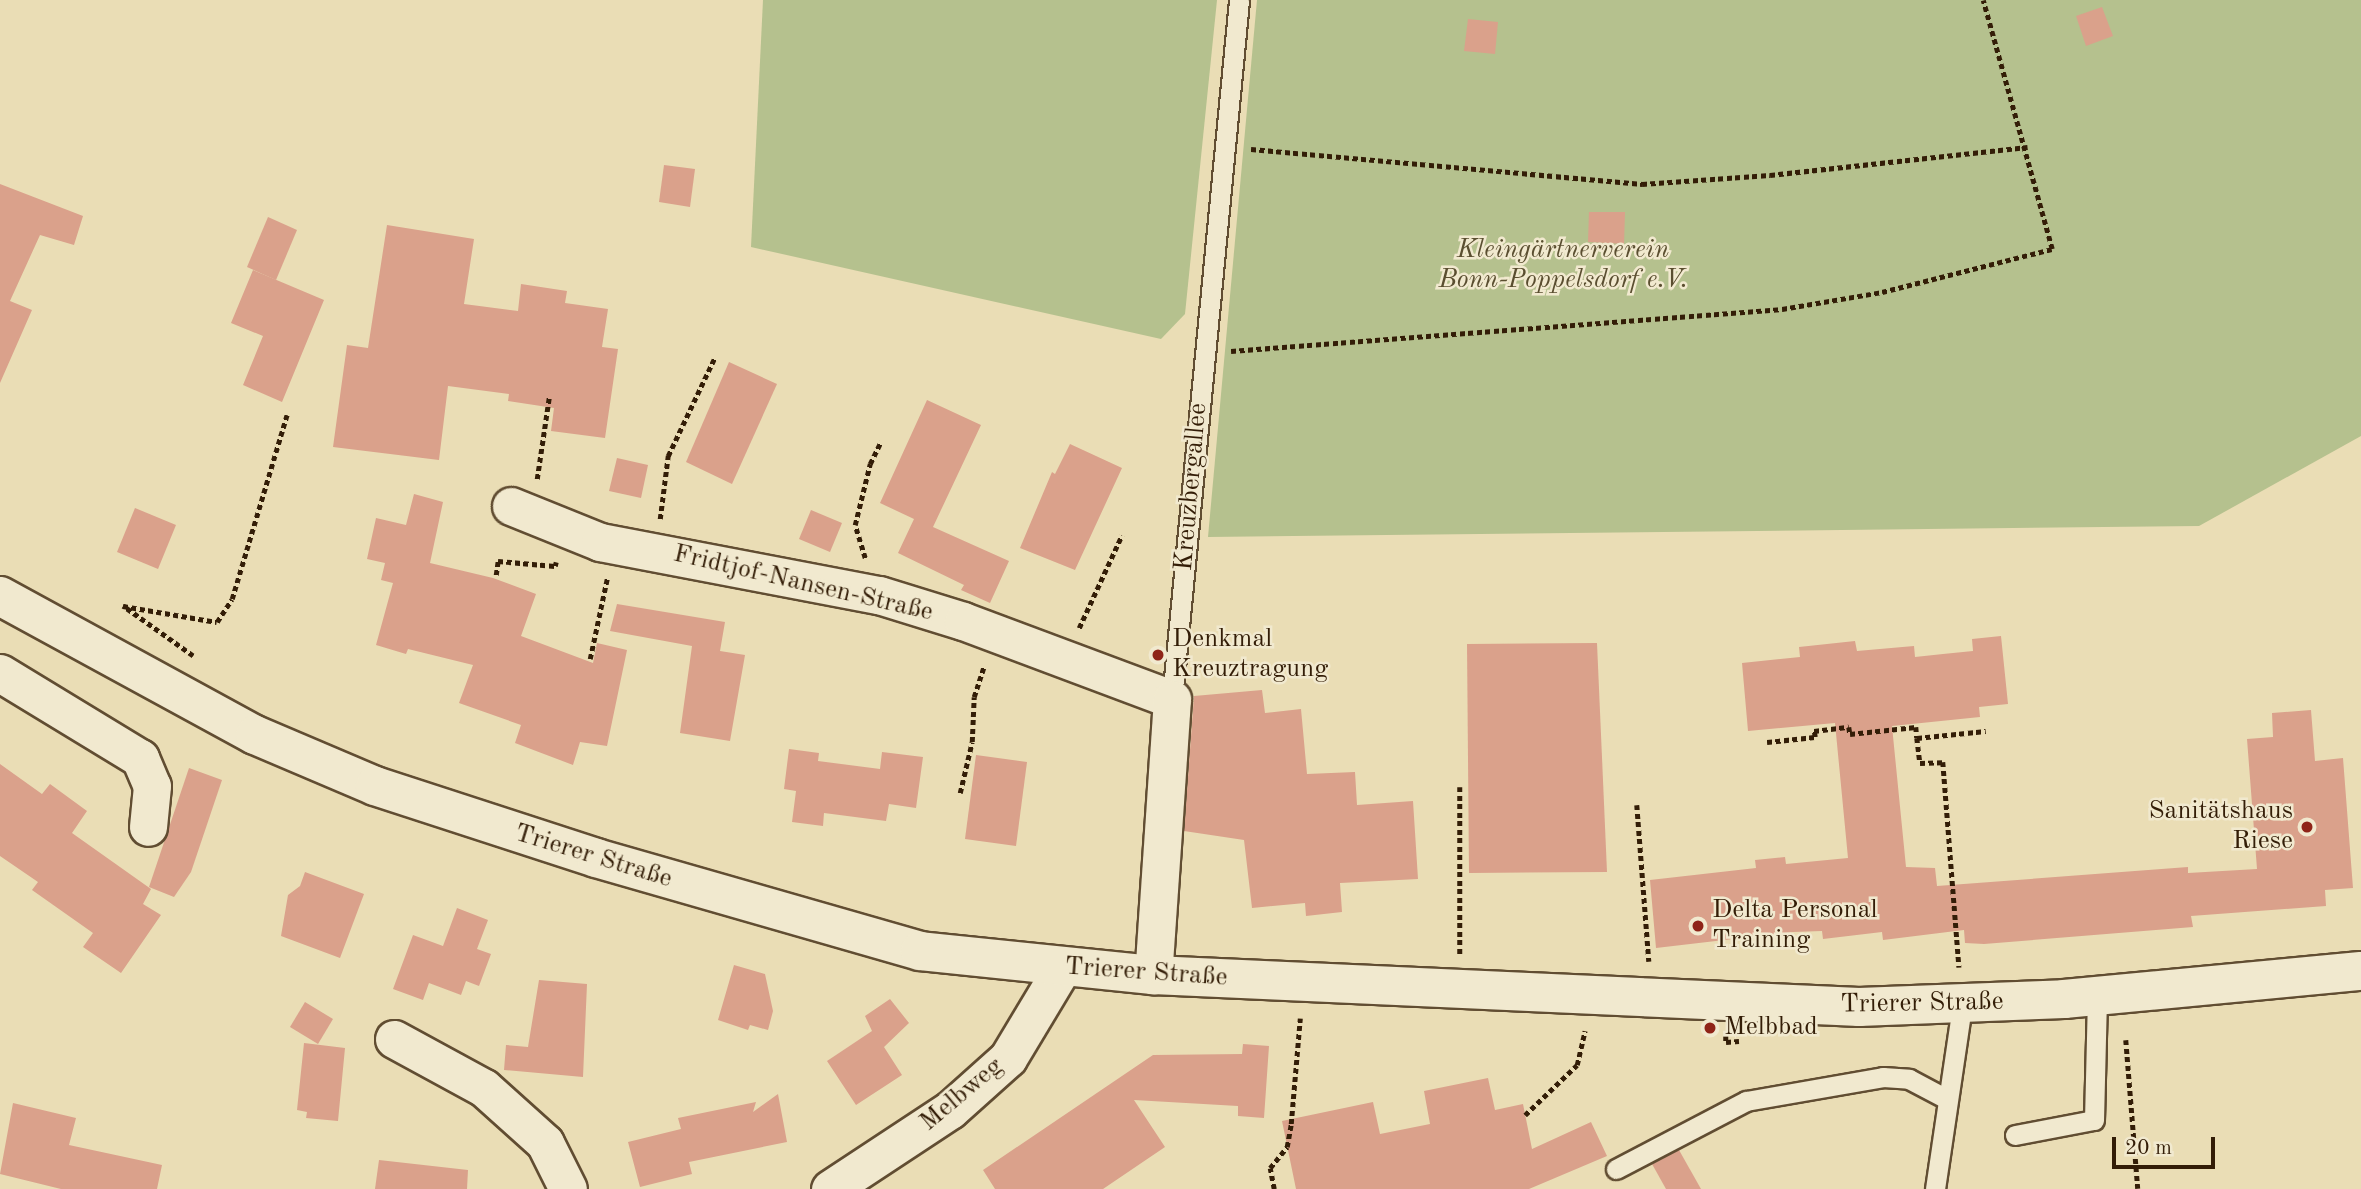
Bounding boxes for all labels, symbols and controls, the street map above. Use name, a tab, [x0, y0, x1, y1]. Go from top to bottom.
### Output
park label: Kleingärtnerverein Bonn-Poppelsdorf e.V.	[1439, 235, 1687, 296]
street label: Kreuzbergallee	[1169, 402, 1215, 572]
street label: Fridtjof-Nansen-Straße	[670, 539, 936, 629]
place label: Denkmal Kreuztragung	[1172, 624, 1328, 686]
marker: Denkmal Kreuztragung	[1150, 647, 1166, 663]
place label: Sanitätshaus Riese	[2148, 796, 2293, 858]
street label: Trierer Straße	[510, 818, 676, 896]
marker: Sanitätshaus Riese	[2299, 819, 2315, 835]
place label: Delta Personal Training	[1712, 895, 1878, 956]
marker: Delta Personal Training	[1690, 918, 1706, 934]
street label: Trierer Straße	[1064, 952, 1228, 994]
street label: Trierer Straße	[1840, 987, 2004, 1021]
place label: Melbbad	[1724, 1012, 1818, 1044]
marker: Melbbad	[1702, 1020, 1718, 1036]
street label: Melbweg	[914, 1051, 1010, 1139]
scale bar	[2116, 1122, 2219, 1166]
text: 20 m	[2125, 1138, 2172, 1159]

